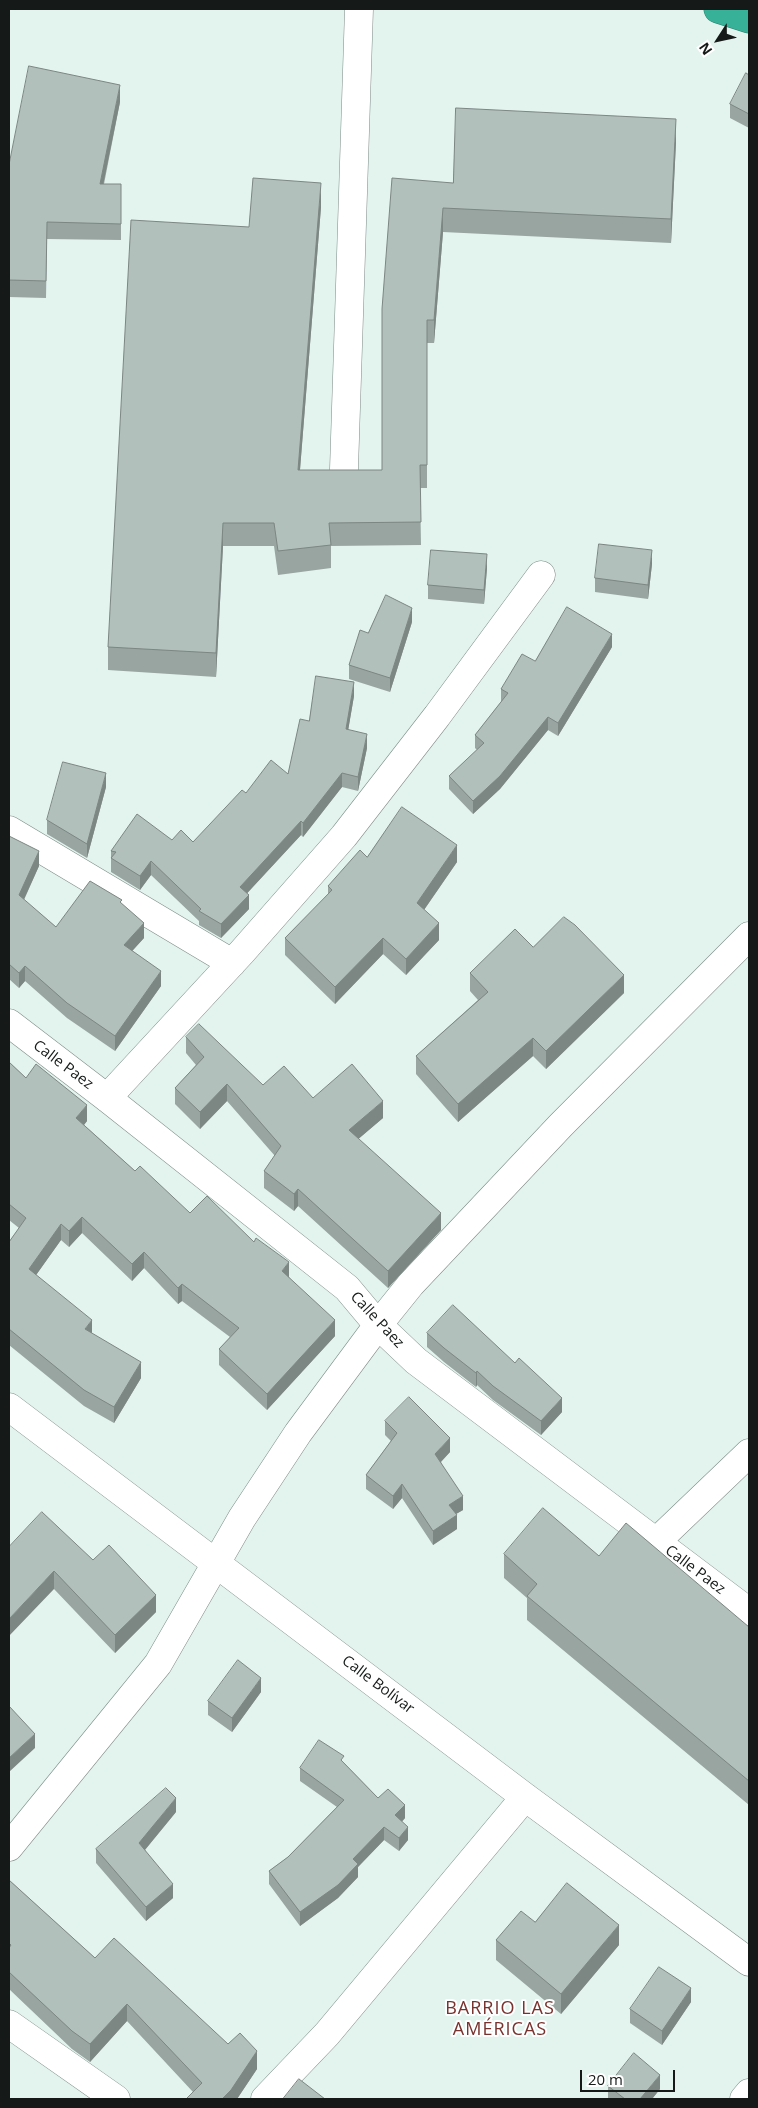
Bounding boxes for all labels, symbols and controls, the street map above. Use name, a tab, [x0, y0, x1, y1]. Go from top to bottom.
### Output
north arrow	[693, 15, 743, 65]
text: N	[694, 39, 716, 59]
street label: Calle Paez	[29, 1037, 97, 1093]
street label: Calle Paez	[346, 1288, 408, 1352]
street label: Calle Paez	[661, 1542, 729, 1598]
street label: Calle Bolívar	[338, 1652, 418, 1718]
district label: BARRIO LAS AMÉRICAS	[444, 1998, 556, 2040]
scale bar	[583, 2060, 678, 2092]
text: 20 m	[588, 2069, 623, 2089]

